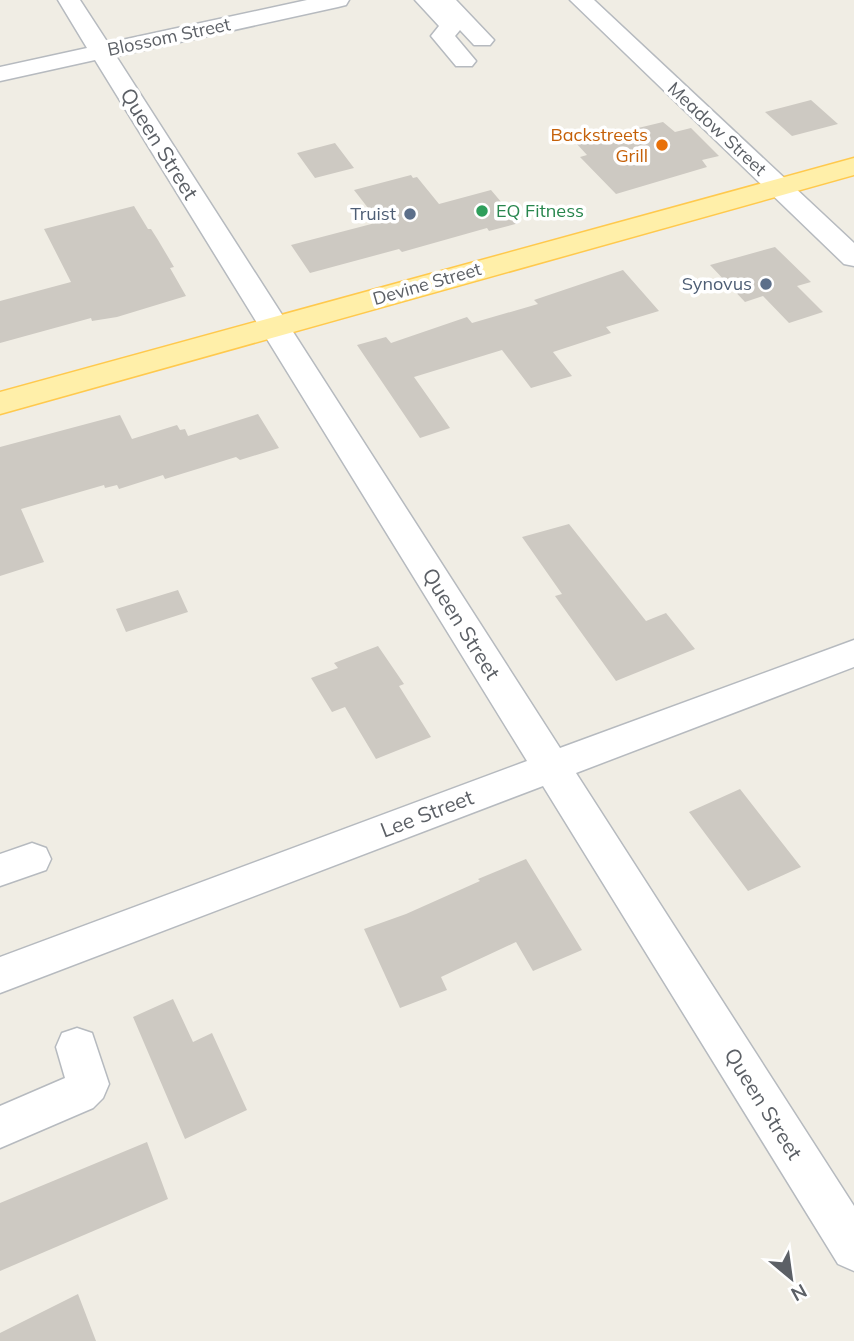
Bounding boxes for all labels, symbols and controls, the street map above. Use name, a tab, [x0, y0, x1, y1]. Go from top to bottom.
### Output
street label: Blossom Street	[105, 12, 233, 61]
street label: Meadow Street	[663, 77, 772, 180]
street label: Queen Street	[115, 83, 205, 204]
place label: Backstreets Grill	[551, 123, 648, 167]
marker: Backstreets Grill	[654, 137, 670, 153]
place label: EQ Fitness	[496, 199, 584, 222]
place label: Truist	[350, 202, 396, 225]
marker: EQ Fitness	[474, 203, 490, 219]
marker: Truist	[402, 206, 418, 222]
street label: Devine Street	[370, 257, 484, 310]
place label: Synovus	[682, 272, 752, 295]
marker: Synovus	[758, 276, 774, 292]
street label: Queen Street	[417, 563, 507, 684]
street label: Lee Street	[376, 783, 477, 843]
street label: Queen Street	[719, 1043, 809, 1164]
north arrow	[756, 1243, 826, 1313]
text: N	[787, 1279, 811, 1307]

